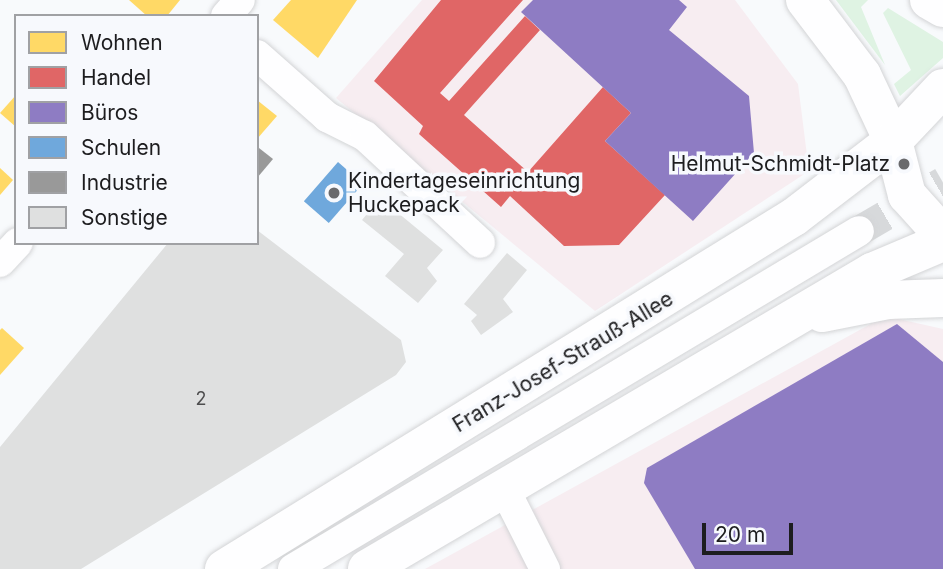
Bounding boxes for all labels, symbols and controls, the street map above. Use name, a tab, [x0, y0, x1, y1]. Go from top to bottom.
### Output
legend	[14, 14, 259, 245]
text: Wohnen	[81, 30, 163, 55]
text: Handel	[81, 65, 151, 90]
text: Büros	[81, 100, 138, 125]
text: Schulen	[81, 135, 161, 160]
place label: Helmut-Schmidt-Platz	[671, 151, 890, 177]
marker: Helmut-Schmidt-Platz	[896, 156, 912, 172]
place label: Kindertageseinrichtung Huckepack	[348, 168, 580, 218]
text: Industrie	[81, 170, 168, 195]
marker: Kindertageseinrichtung Huckepack	[326, 185, 342, 201]
text: Sonstige	[81, 205, 168, 230]
street label: Franz-Josef-Strauß-Allee	[448, 286, 678, 438]
house number: 2	[196, 388, 206, 410]
scale bar	[705, 510, 796, 554]
text: 20 m	[715, 522, 765, 547]

